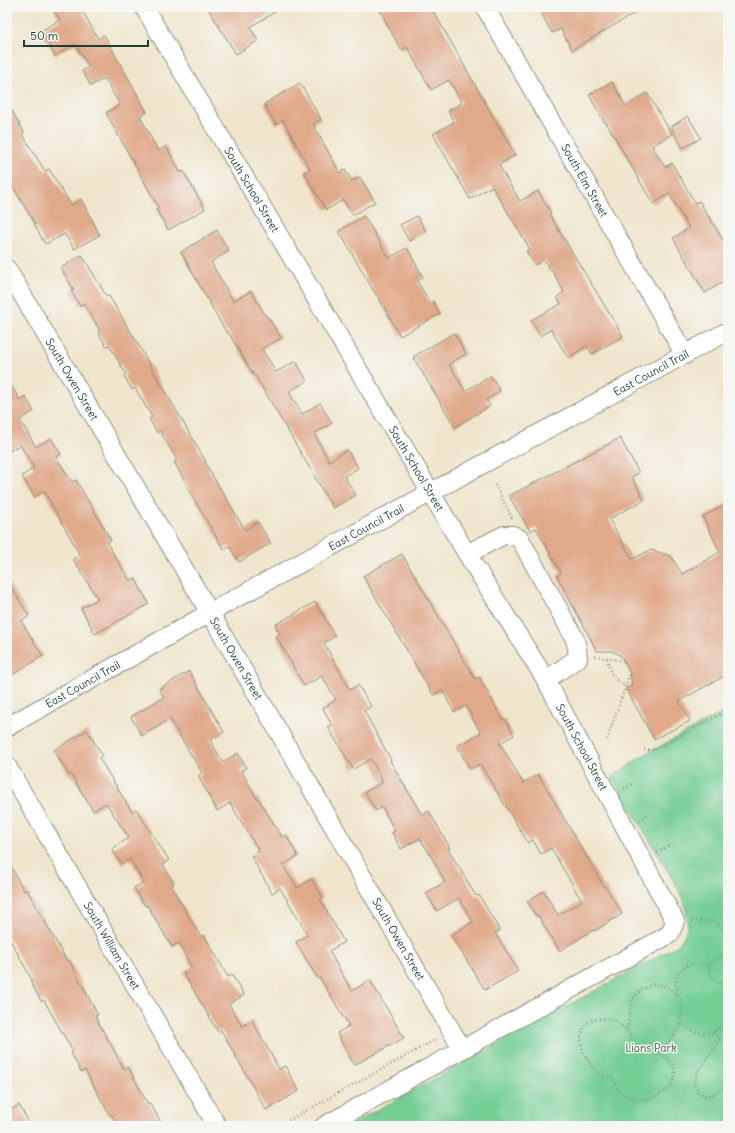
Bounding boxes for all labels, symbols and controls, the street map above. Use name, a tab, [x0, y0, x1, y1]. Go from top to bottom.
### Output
scale bar	[24, 22, 148, 48]
text: 50 m	[30, 28, 59, 43]
street label: South Elm Street	[558, 141, 611, 220]
street label: South School Street	[221, 144, 282, 235]
street label: South Owen Street	[42, 336, 102, 423]
street label: East Council Trail	[611, 347, 691, 399]
street label: South School Street	[386, 423, 447, 514]
street label: East Council Trail	[326, 501, 406, 554]
street label: South Owen Street	[207, 615, 266, 703]
street label: East Council Trail	[43, 658, 123, 711]
street label: South School Street	[553, 701, 611, 793]
street label: South Owen Street	[369, 895, 428, 983]
street label: South William Street	[81, 899, 143, 992]
park label: Lions Park	[625, 1041, 677, 1055]

